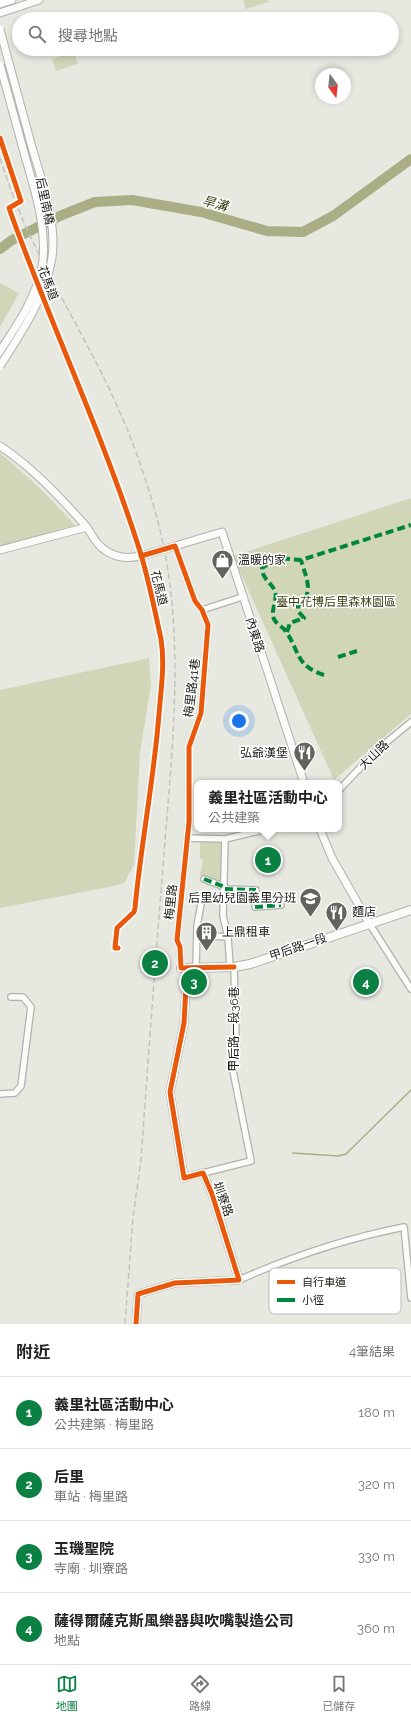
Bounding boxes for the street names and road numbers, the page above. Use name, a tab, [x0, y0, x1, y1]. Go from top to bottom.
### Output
street label: 后里南橋	[33, 176, 57, 226]
street label: 花馬道	[35, 264, 61, 302]
street label: 花馬道	[148, 569, 170, 607]
street label: 內東路	[243, 616, 267, 654]
street label: 梅里路41巷	[181, 658, 203, 718]
street label: 大山路	[356, 737, 392, 773]
street label: 梅里路	[162, 883, 180, 921]
street label: 甲后路一段	[267, 931, 329, 963]
street label: 甲后路一段36巷	[227, 986, 241, 1072]
street label: 圳寮路	[210, 1180, 236, 1218]

